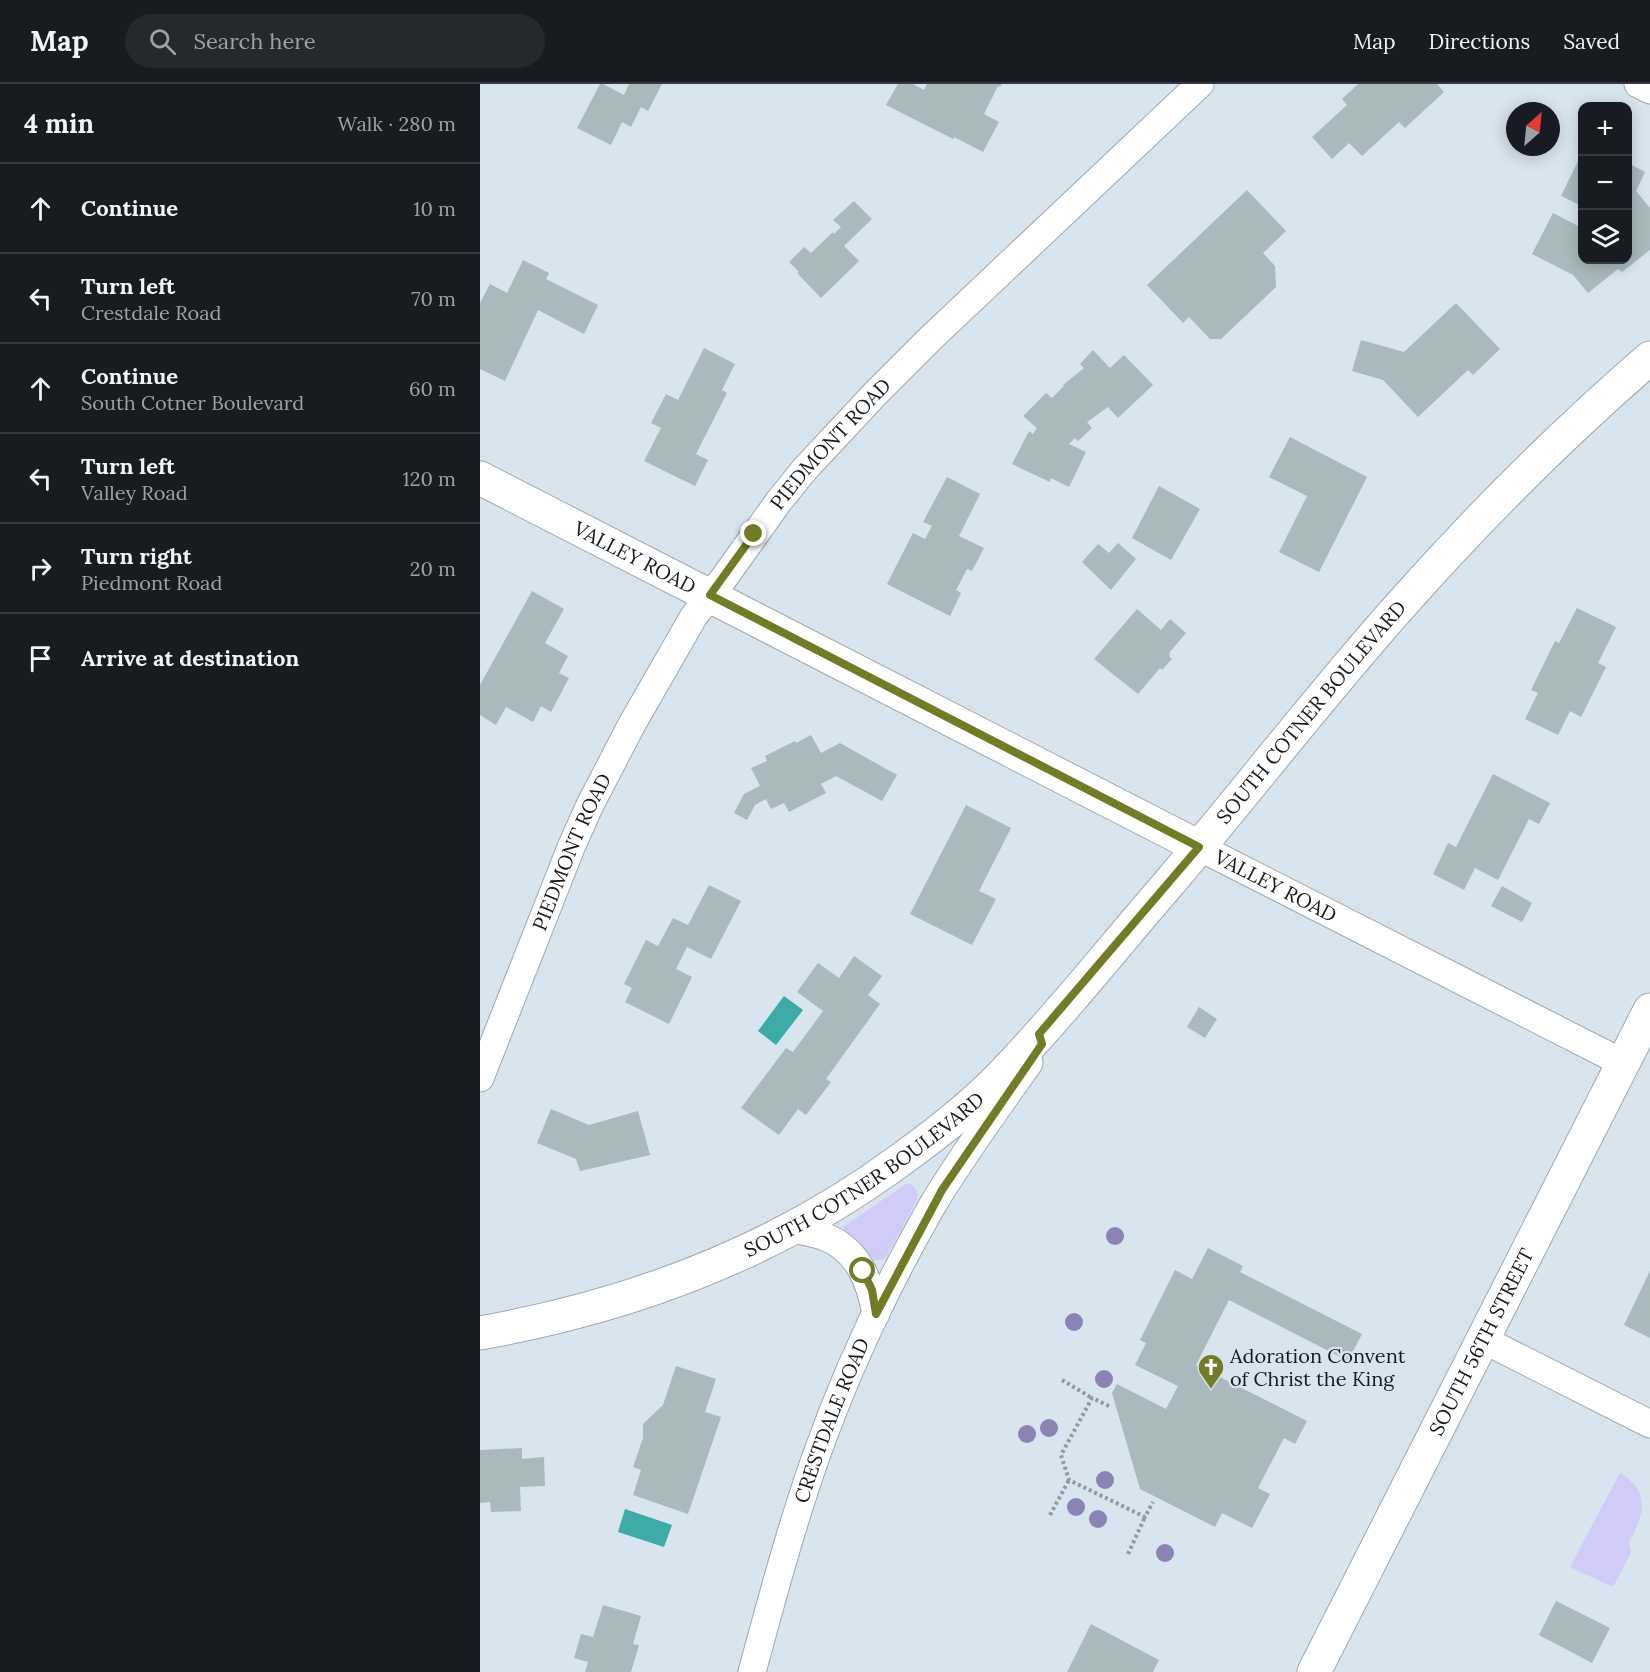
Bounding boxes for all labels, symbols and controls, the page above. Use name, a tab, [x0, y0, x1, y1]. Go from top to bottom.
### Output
search box	[125, 14, 545, 68]
text: Map	[30, 23, 89, 59]
icon: search	[146, 25, 179, 58]
text: Search here	[194, 27, 316, 55]
text: Map	[1353, 28, 1396, 55]
text: Directions	[1429, 28, 1530, 55]
text: Saved	[1563, 28, 1620, 55]
north arrow	[1506, 102, 1560, 156]
map controls	[1578, 102, 1632, 264]
button: +	[1578, 102, 1632, 156]
text: 4 min	[24, 107, 94, 140]
text: Walk · 280 m	[337, 111, 456, 136]
button: −	[1578, 156, 1632, 210]
icon: ahead	[24, 192, 57, 225]
text: Continue	[81, 194, 178, 222]
text: 10 m	[413, 196, 456, 221]
button: layers	[1578, 210, 1632, 264]
text: Turn left	[81, 272, 175, 300]
icon: left	[24, 282, 57, 315]
text: 70 m	[411, 286, 456, 311]
text: Crestdale Road	[81, 300, 222, 325]
text: Continue	[81, 362, 178, 390]
icon: ahead	[24, 372, 57, 405]
street label: PIEDMONT ROAD	[764, 373, 896, 514]
text: 60 m	[409, 376, 456, 401]
text: South Cotner Boulevard	[81, 390, 304, 415]
text: Turn left	[81, 452, 175, 480]
icon: left	[24, 462, 57, 495]
text: 120 m	[402, 466, 456, 491]
text: Valley Road	[81, 480, 188, 505]
street label: VALLEY ROAD	[569, 515, 700, 599]
route end	[740, 520, 766, 546]
text: Turn right	[81, 542, 192, 570]
icon: right	[24, 552, 57, 585]
text: 20 m	[410, 556, 456, 581]
text: Piedmont Road	[81, 570, 222, 595]
street label: SOUTH COTNER BOULEVARD	[1211, 595, 1411, 829]
icon: arrive	[24, 642, 57, 675]
text: Arrive at destination	[81, 644, 299, 672]
street label: PIEDMONT ROAD	[527, 769, 616, 934]
street label: VALLEY ROAD	[1210, 844, 1341, 927]
street label: SOUTH COTNER BOULEVARD	[740, 1086, 989, 1262]
street label: SOUTH 56TH STREET	[1423, 1244, 1539, 1440]
route start	[849, 1257, 875, 1283]
street label: CRESTDALE ROAD	[788, 1334, 875, 1506]
place label: Adoration Convent of Christ the King	[1229, 1343, 1406, 1391]
church icon: Adoration Convent of Christ the King	[1196, 1352, 1226, 1390]

